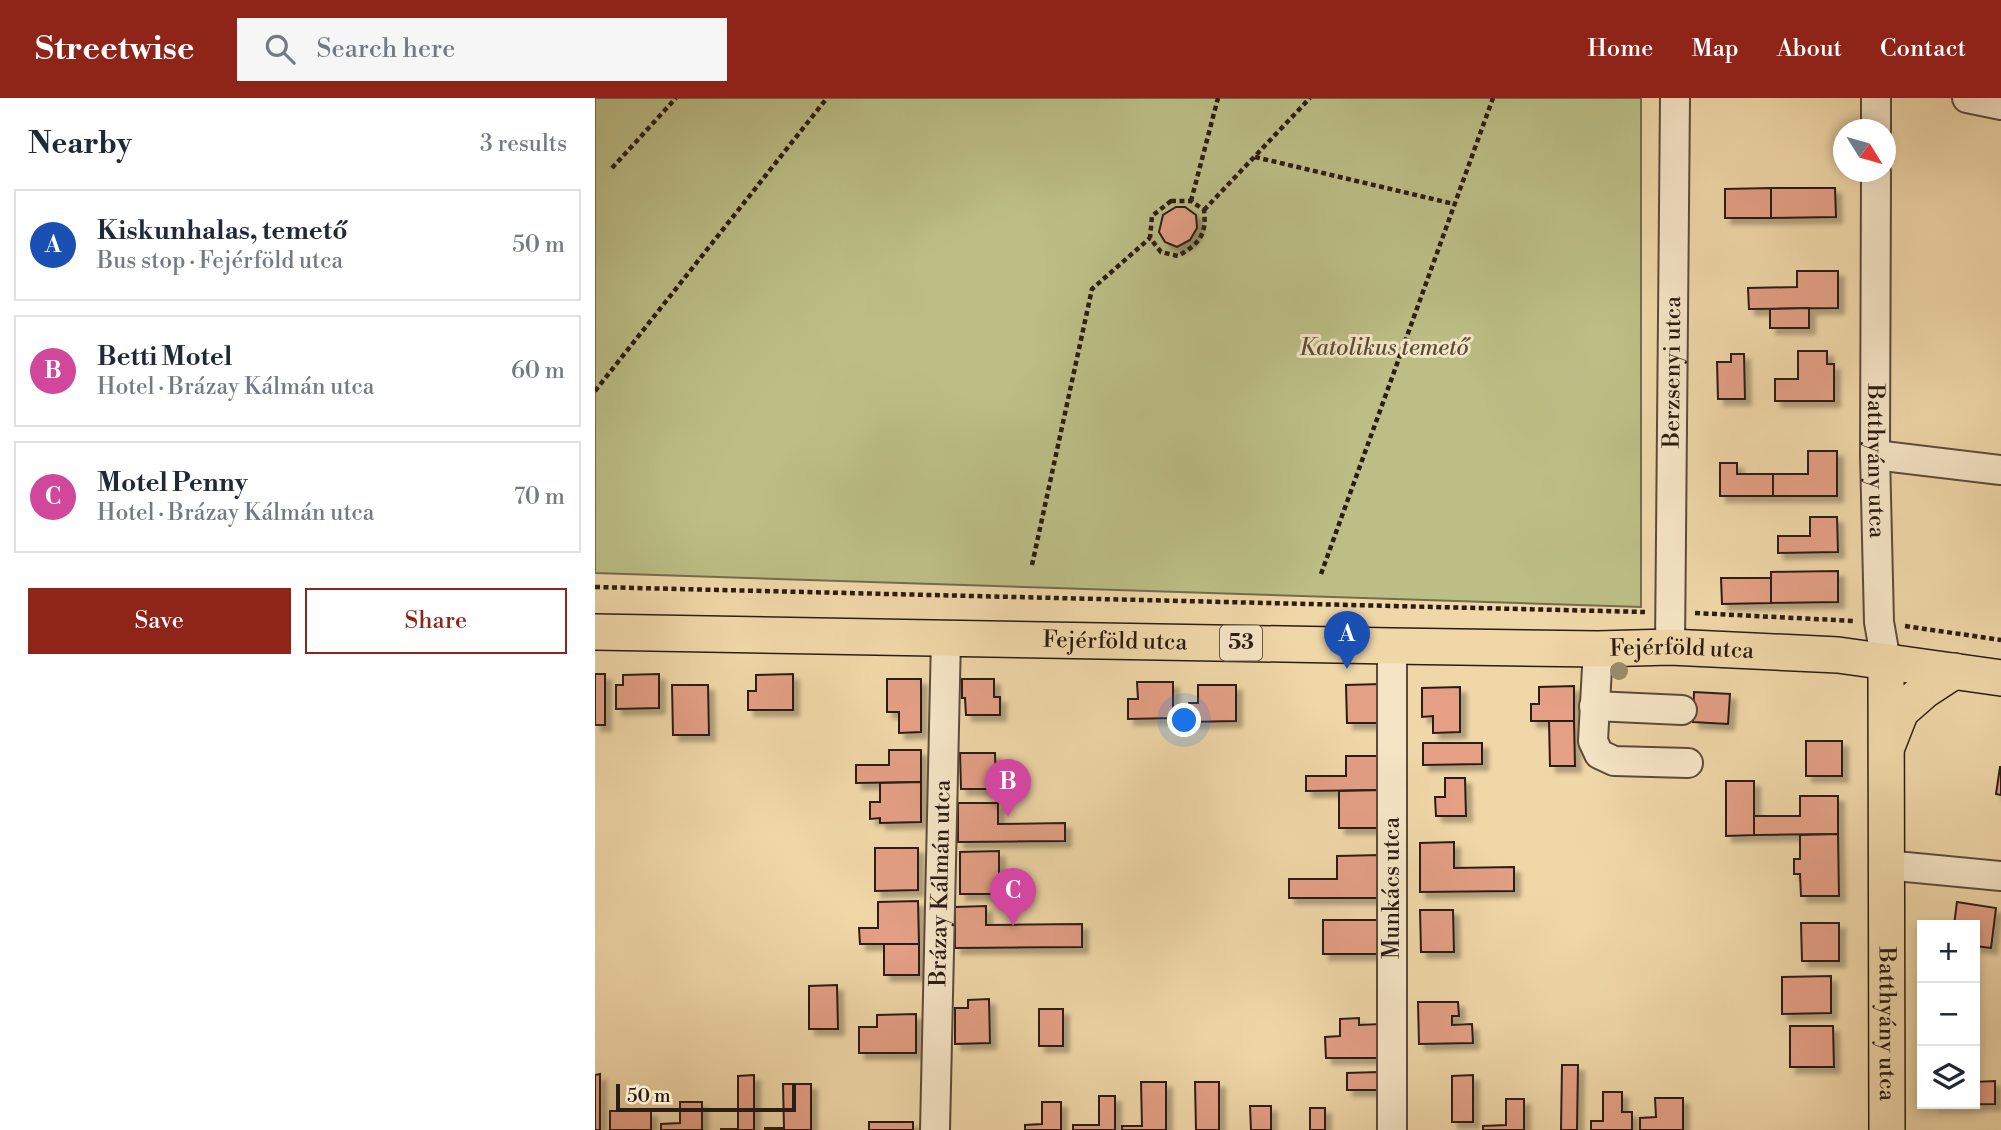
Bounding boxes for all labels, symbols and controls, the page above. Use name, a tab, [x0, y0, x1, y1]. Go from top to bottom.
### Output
search box	[237, 18, 727, 81]
text: Streetwise	[35, 29, 195, 70]
icon: search	[261, 30, 299, 68]
text: Search here	[317, 33, 455, 65]
text: Home	[1588, 34, 1653, 64]
text: Map	[1691, 34, 1739, 64]
text: About	[1777, 34, 1842, 64]
text: Contact	[1880, 34, 1966, 64]
north arrow	[1833, 119, 1896, 182]
text: Nearby	[28, 125, 132, 163]
text: 3 results	[480, 130, 567, 158]
text: Kiskunhalas, temető	[97, 215, 348, 247]
text: A	[45, 231, 61, 259]
text: 50 m	[512, 231, 565, 259]
text: Bus stop · Fejérföld utca	[97, 247, 343, 275]
street label: Berzsenyi utca	[1658, 296, 1687, 449]
park label: Katolikus temető	[1299, 334, 1472, 362]
text: Betti Motel	[97, 341, 232, 373]
text: B	[44, 357, 62, 385]
text: 60 m	[511, 357, 565, 385]
text: Hotel · Brázay Kálmán utca	[97, 373, 375, 401]
street label: Batthyány utca	[1861, 383, 1891, 539]
text: Motel Penny	[97, 467, 248, 499]
text: C	[45, 483, 61, 511]
text: 70 m	[514, 483, 565, 511]
text: Hotel · Brázay Kálmán utca	[97, 499, 375, 527]
button: Save	[28, 588, 291, 654]
button: Share	[305, 588, 567, 654]
pin: A	[1324, 611, 1370, 669]
street label: Fejérföld utca	[1042, 626, 1188, 656]
road number: 53	[1220, 626, 1262, 660]
street label: Fejérföld utca	[1609, 633, 1755, 665]
your location	[1167, 703, 1201, 737]
pin: B	[985, 759, 1031, 817]
street label: Brázay Kálmán utca	[924, 779, 957, 988]
street label: Munkács utca	[1378, 817, 1406, 959]
pin: C	[990, 868, 1036, 926]
map controls	[1917, 920, 1980, 1109]
button: +	[1917, 920, 1980, 983]
street label: Batthyány utca	[1873, 946, 1901, 1102]
button: −	[1917, 983, 1980, 1046]
button: layers	[1917, 1046, 1980, 1109]
scale bar	[616, 1081, 796, 1113]
text: 50 m	[627, 1084, 671, 1108]

